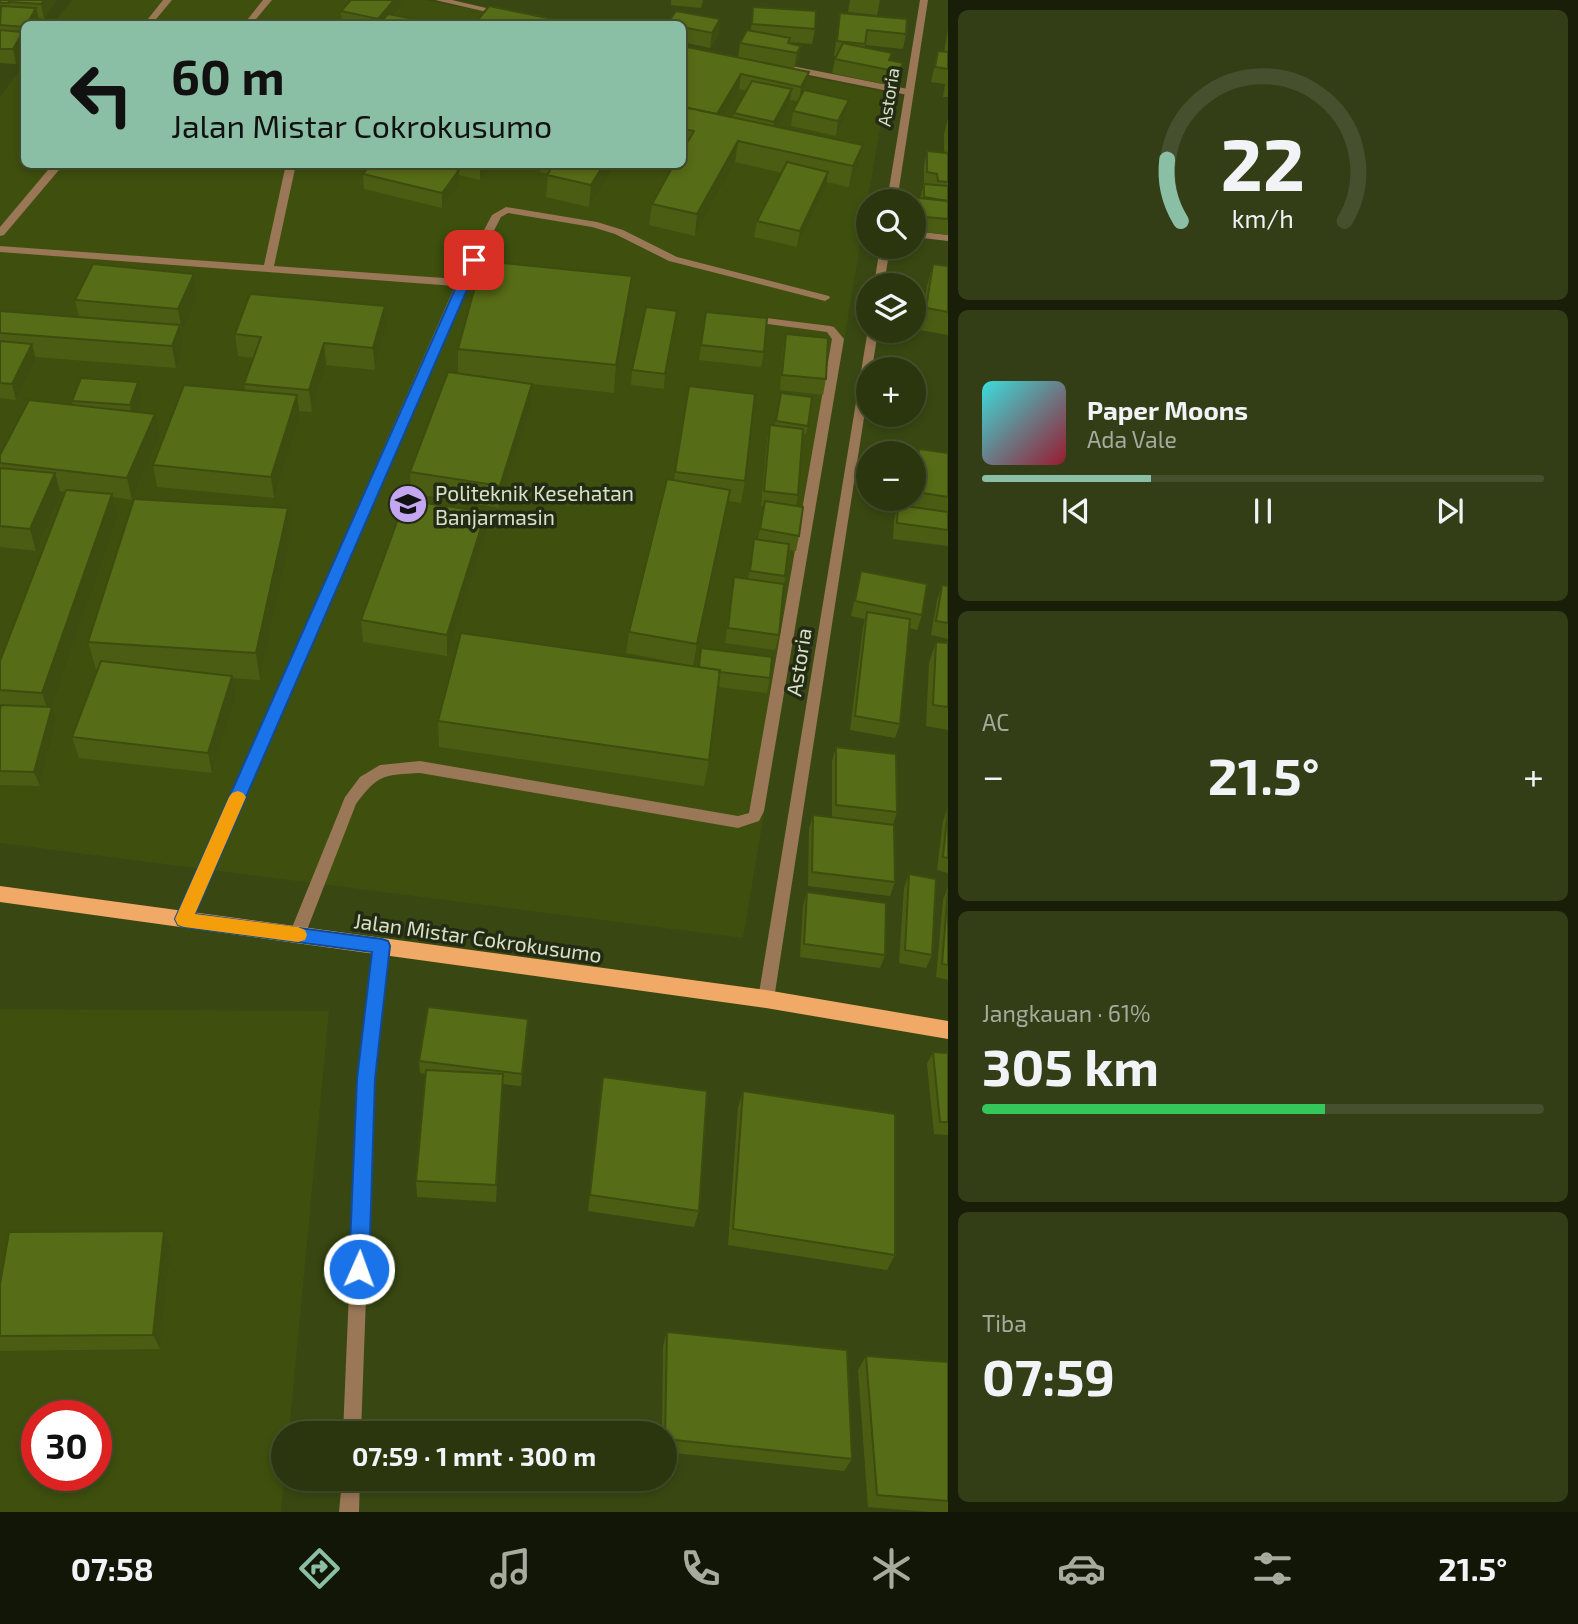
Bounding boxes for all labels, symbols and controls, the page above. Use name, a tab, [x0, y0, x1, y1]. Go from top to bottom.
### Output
text: 60 m	[171, 46, 285, 105]
icon: left	[56, 49, 147, 140]
street label: Astoria	[873, 66, 903, 128]
text: Jalan Mistar Cokrokusumo	[171, 106, 552, 144]
text: 22	[1221, 119, 1305, 207]
map controls	[856, 189, 926, 511]
button: search	[856, 189, 926, 259]
text: km/h	[1232, 203, 1294, 233]
pin	[444, 230, 504, 290]
icon: arrive	[455, 241, 493, 279]
button: layers	[856, 273, 926, 343]
button: +	[856, 357, 926, 427]
text: Paper Moons	[1087, 394, 1248, 425]
text: Ada Vale	[1087, 425, 1177, 453]
button: −	[856, 441, 926, 511]
place label: Politeknik Kesehatan Banjarmasin	[435, 480, 634, 530]
school or university icon: Politeknik Kesehatan Banjarmasin	[387, 483, 429, 525]
icon: previous	[1057, 492, 1095, 530]
icon: pause	[1244, 492, 1282, 530]
icon: next	[1431, 492, 1469, 530]
street label: Astoria	[780, 626, 816, 698]
text: AC	[982, 708, 1009, 736]
text: 21.5°	[1208, 743, 1320, 805]
text: −	[982, 752, 1004, 798]
text: +	[1523, 752, 1544, 798]
street label: Jalan Mistar Cokrokusumo	[352, 907, 604, 967]
text: Jangkauan · 61%	[982, 999, 1151, 1027]
text: 305 km	[982, 1034, 1159, 1096]
position arrow	[322, 1232, 396, 1306]
text: Tiba	[982, 1309, 1027, 1337]
text: 07:59	[982, 1344, 1115, 1406]
speed limit sign: 30	[21, 1400, 112, 1491]
text: 07:59 · 1 mnt · 300 m	[352, 1440, 596, 1471]
icon: directions	[295, 1544, 344, 1593]
icon: music	[486, 1544, 535, 1593]
icon: phone	[676, 1544, 725, 1593]
icon: climate	[867, 1544, 916, 1593]
icon: car	[1057, 1544, 1106, 1593]
icon: filters	[1248, 1544, 1297, 1593]
text: 07:58	[71, 1549, 154, 1587]
text: 21.5°	[1438, 1549, 1507, 1587]

